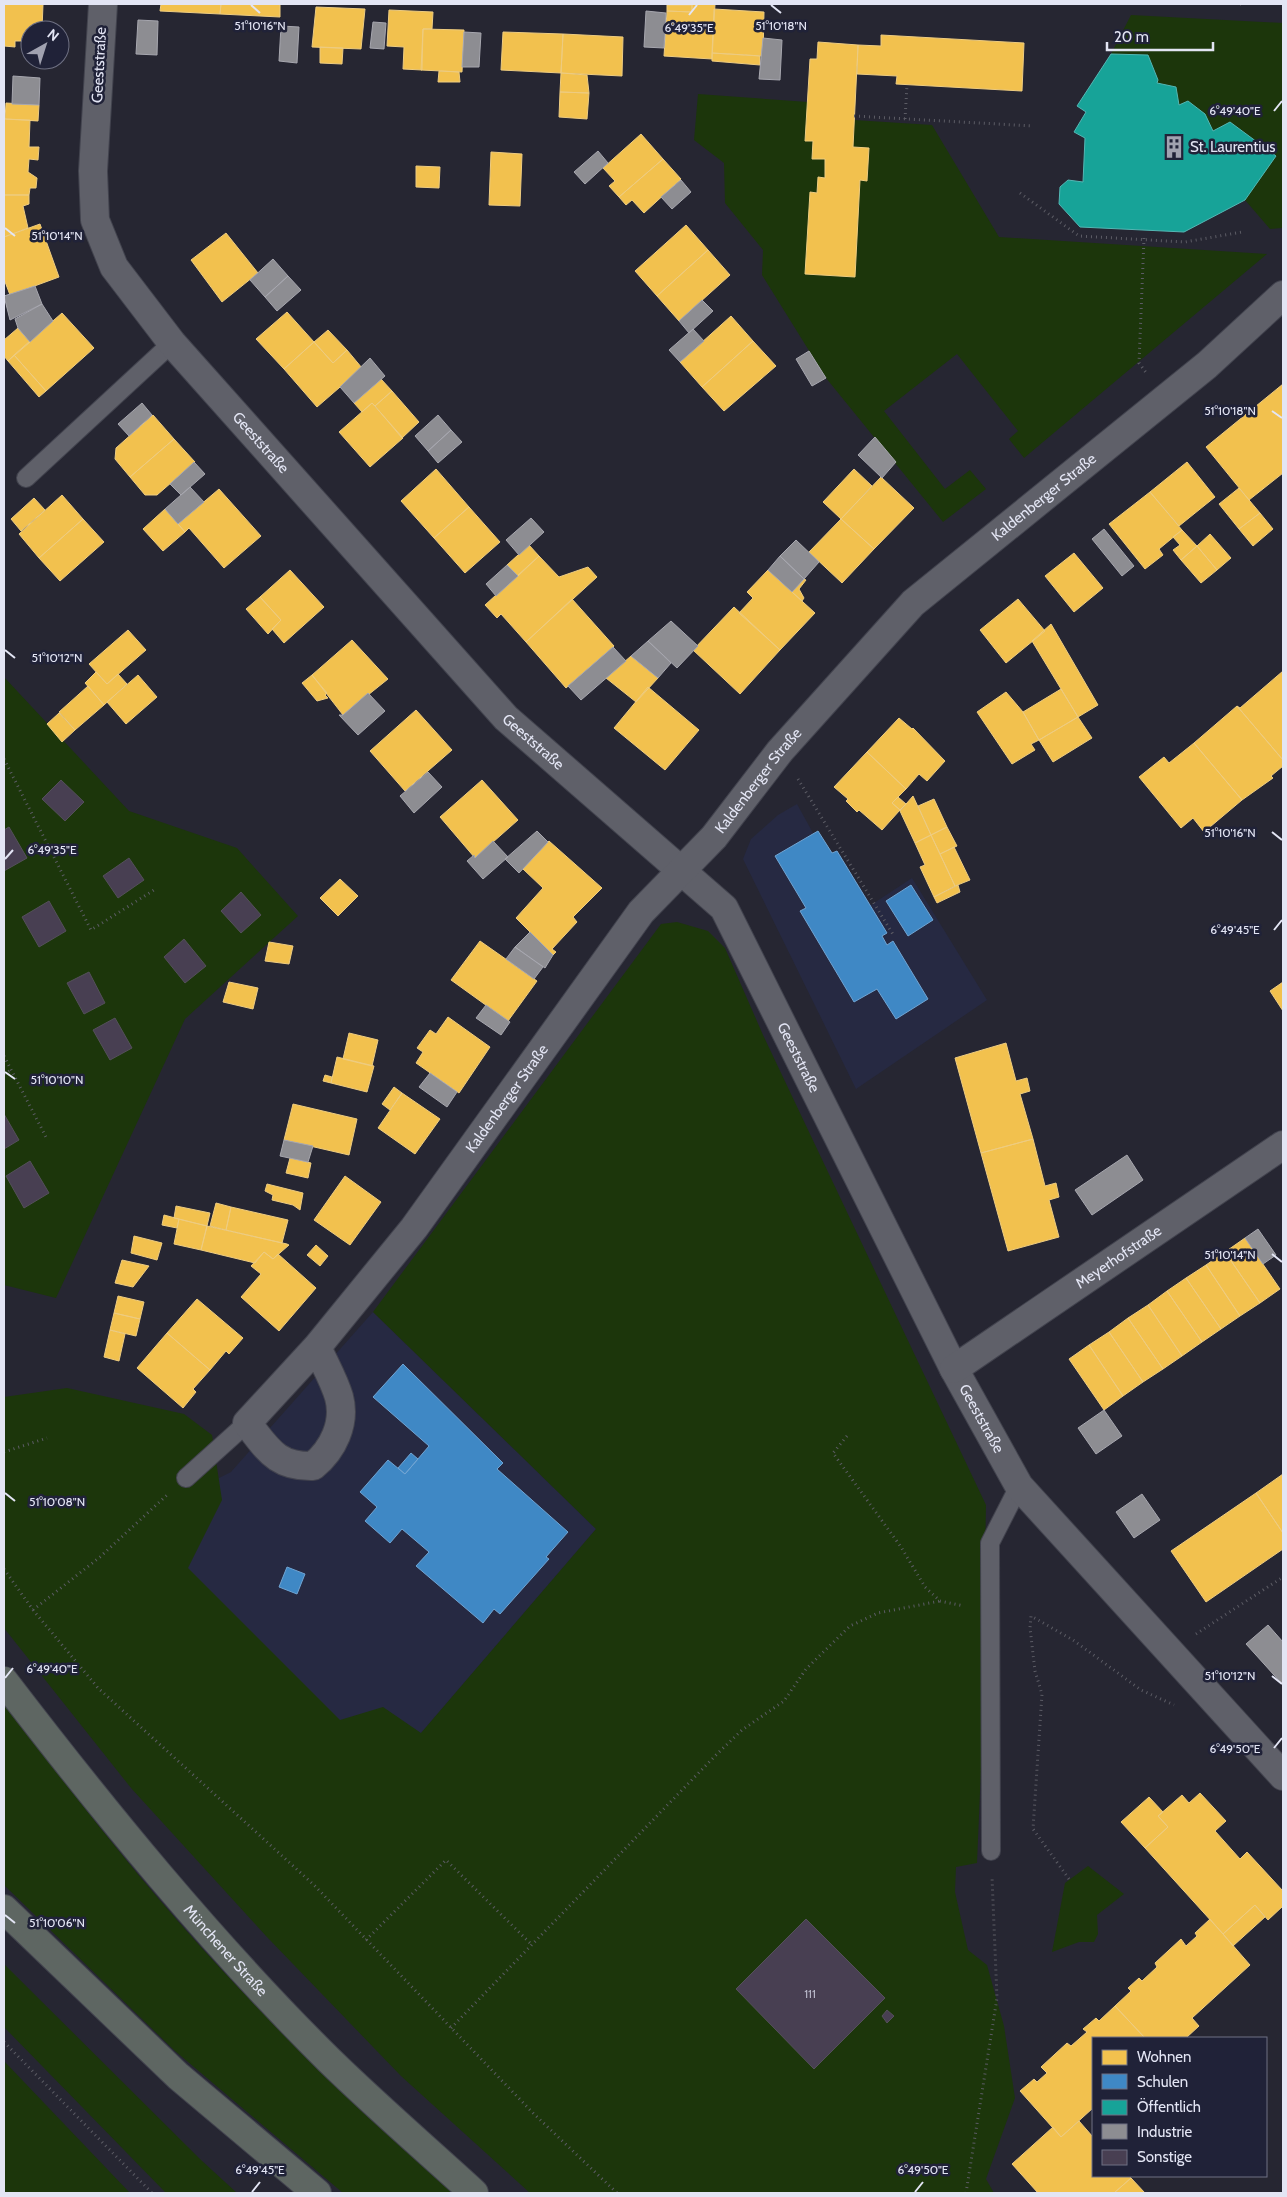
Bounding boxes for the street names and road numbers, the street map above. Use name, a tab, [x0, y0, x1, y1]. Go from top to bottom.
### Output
street label: Geeststraße	[88, 26, 110, 103]
street label: Geeststraße	[229, 408, 293, 477]
street label: Kaldenberger Straße	[988, 449, 1100, 545]
street label: Geeststraße	[499, 710, 568, 774]
street label: Kaldenberger Straße	[711, 724, 806, 837]
street label: Geeststraße	[774, 1019, 824, 1096]
street label: Kaldenberger Straße	[462, 1041, 552, 1156]
street label: Meyerhofstraße	[1072, 1221, 1165, 1293]
street label: Geeststraße	[955, 1381, 1008, 1457]
street label: Münchener Straße	[180, 1901, 272, 2000]

